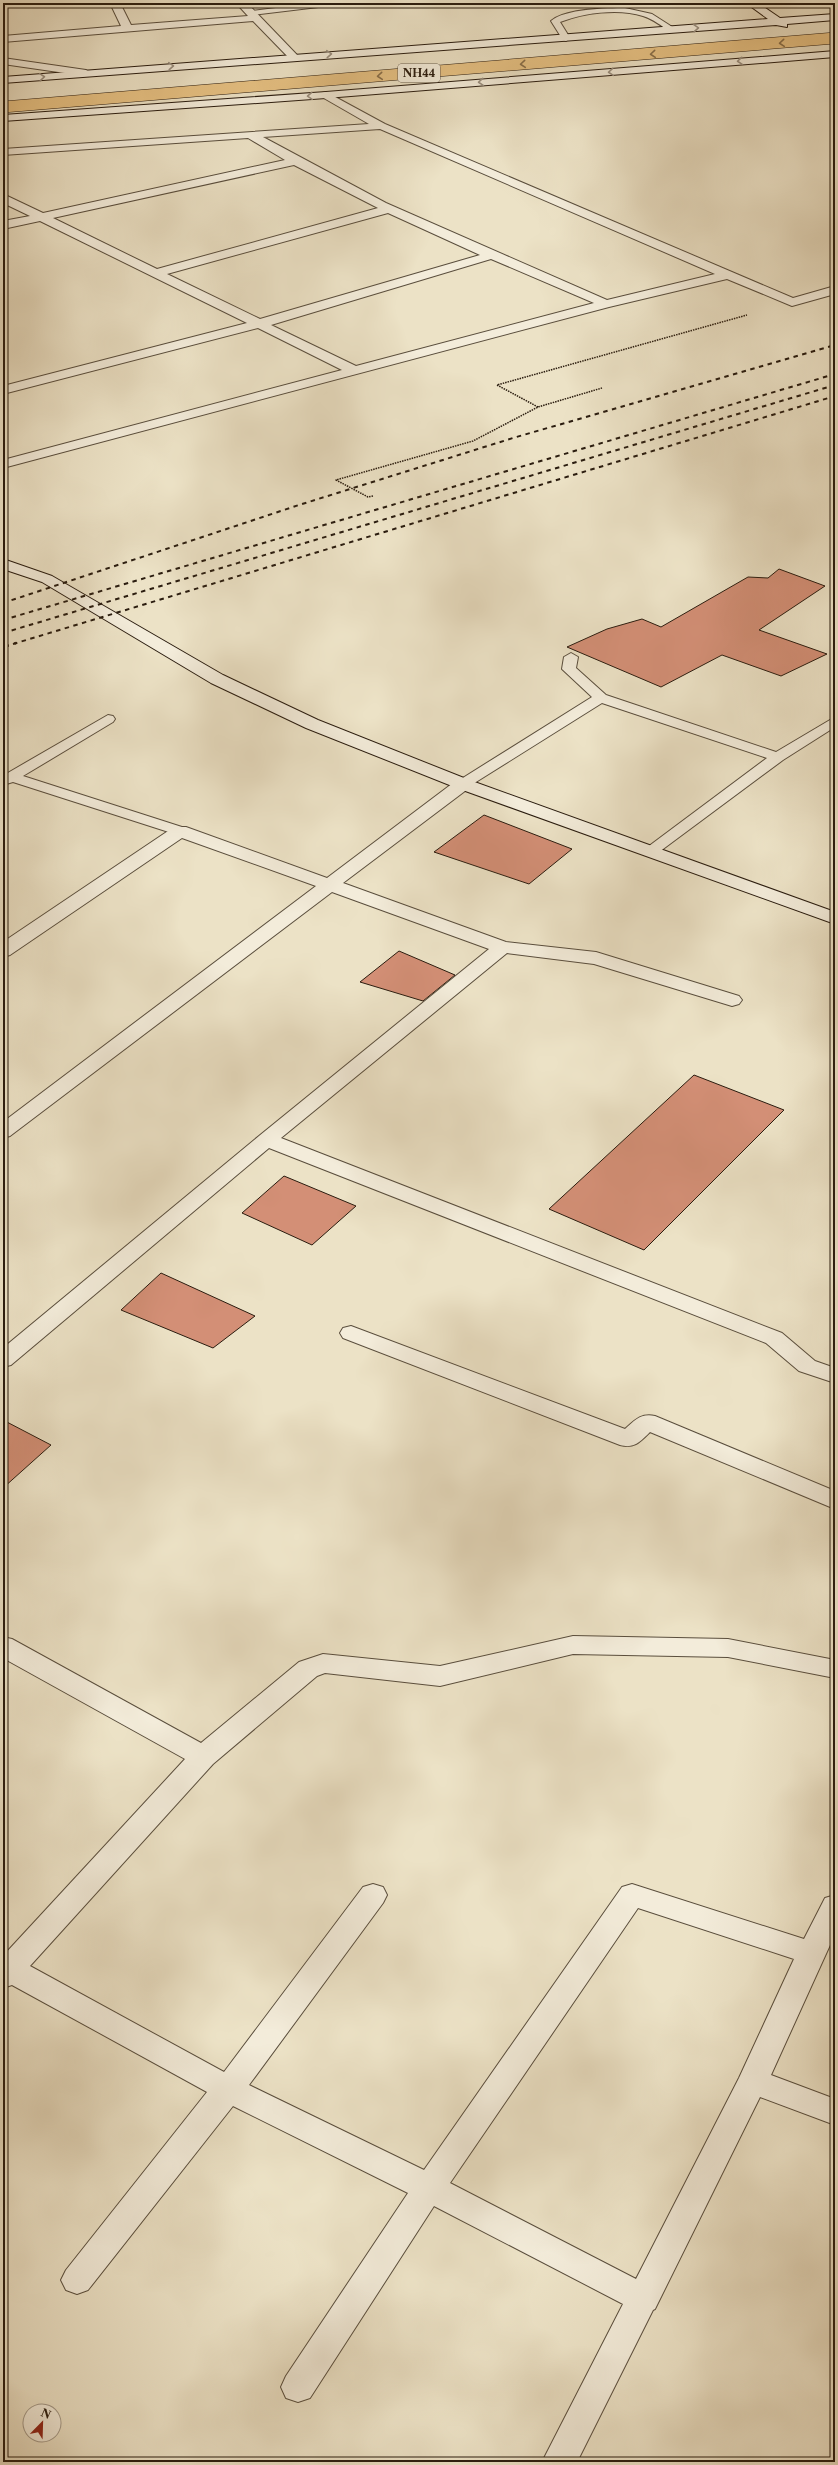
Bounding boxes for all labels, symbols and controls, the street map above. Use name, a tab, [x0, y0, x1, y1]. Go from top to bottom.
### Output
one-way arrow	[693, 24, 699, 33]
one-way arrow	[779, 39, 785, 48]
one-way arrow	[650, 49, 656, 58]
one-way arrow	[326, 50, 332, 59]
one-way arrow	[737, 57, 743, 66]
one-way arrow	[520, 60, 526, 69]
one-way arrow	[168, 62, 174, 71]
road number: NH44	[398, 64, 440, 82]
one-way arrow	[608, 67, 614, 76]
one-way arrow	[39, 72, 45, 81]
one-way arrow	[377, 72, 383, 81]
one-way arrow	[478, 78, 484, 87]
one-way arrow	[307, 92, 313, 101]
north arrow	[22, 2403, 62, 2443]
text: N	[39, 2405, 53, 2422]

